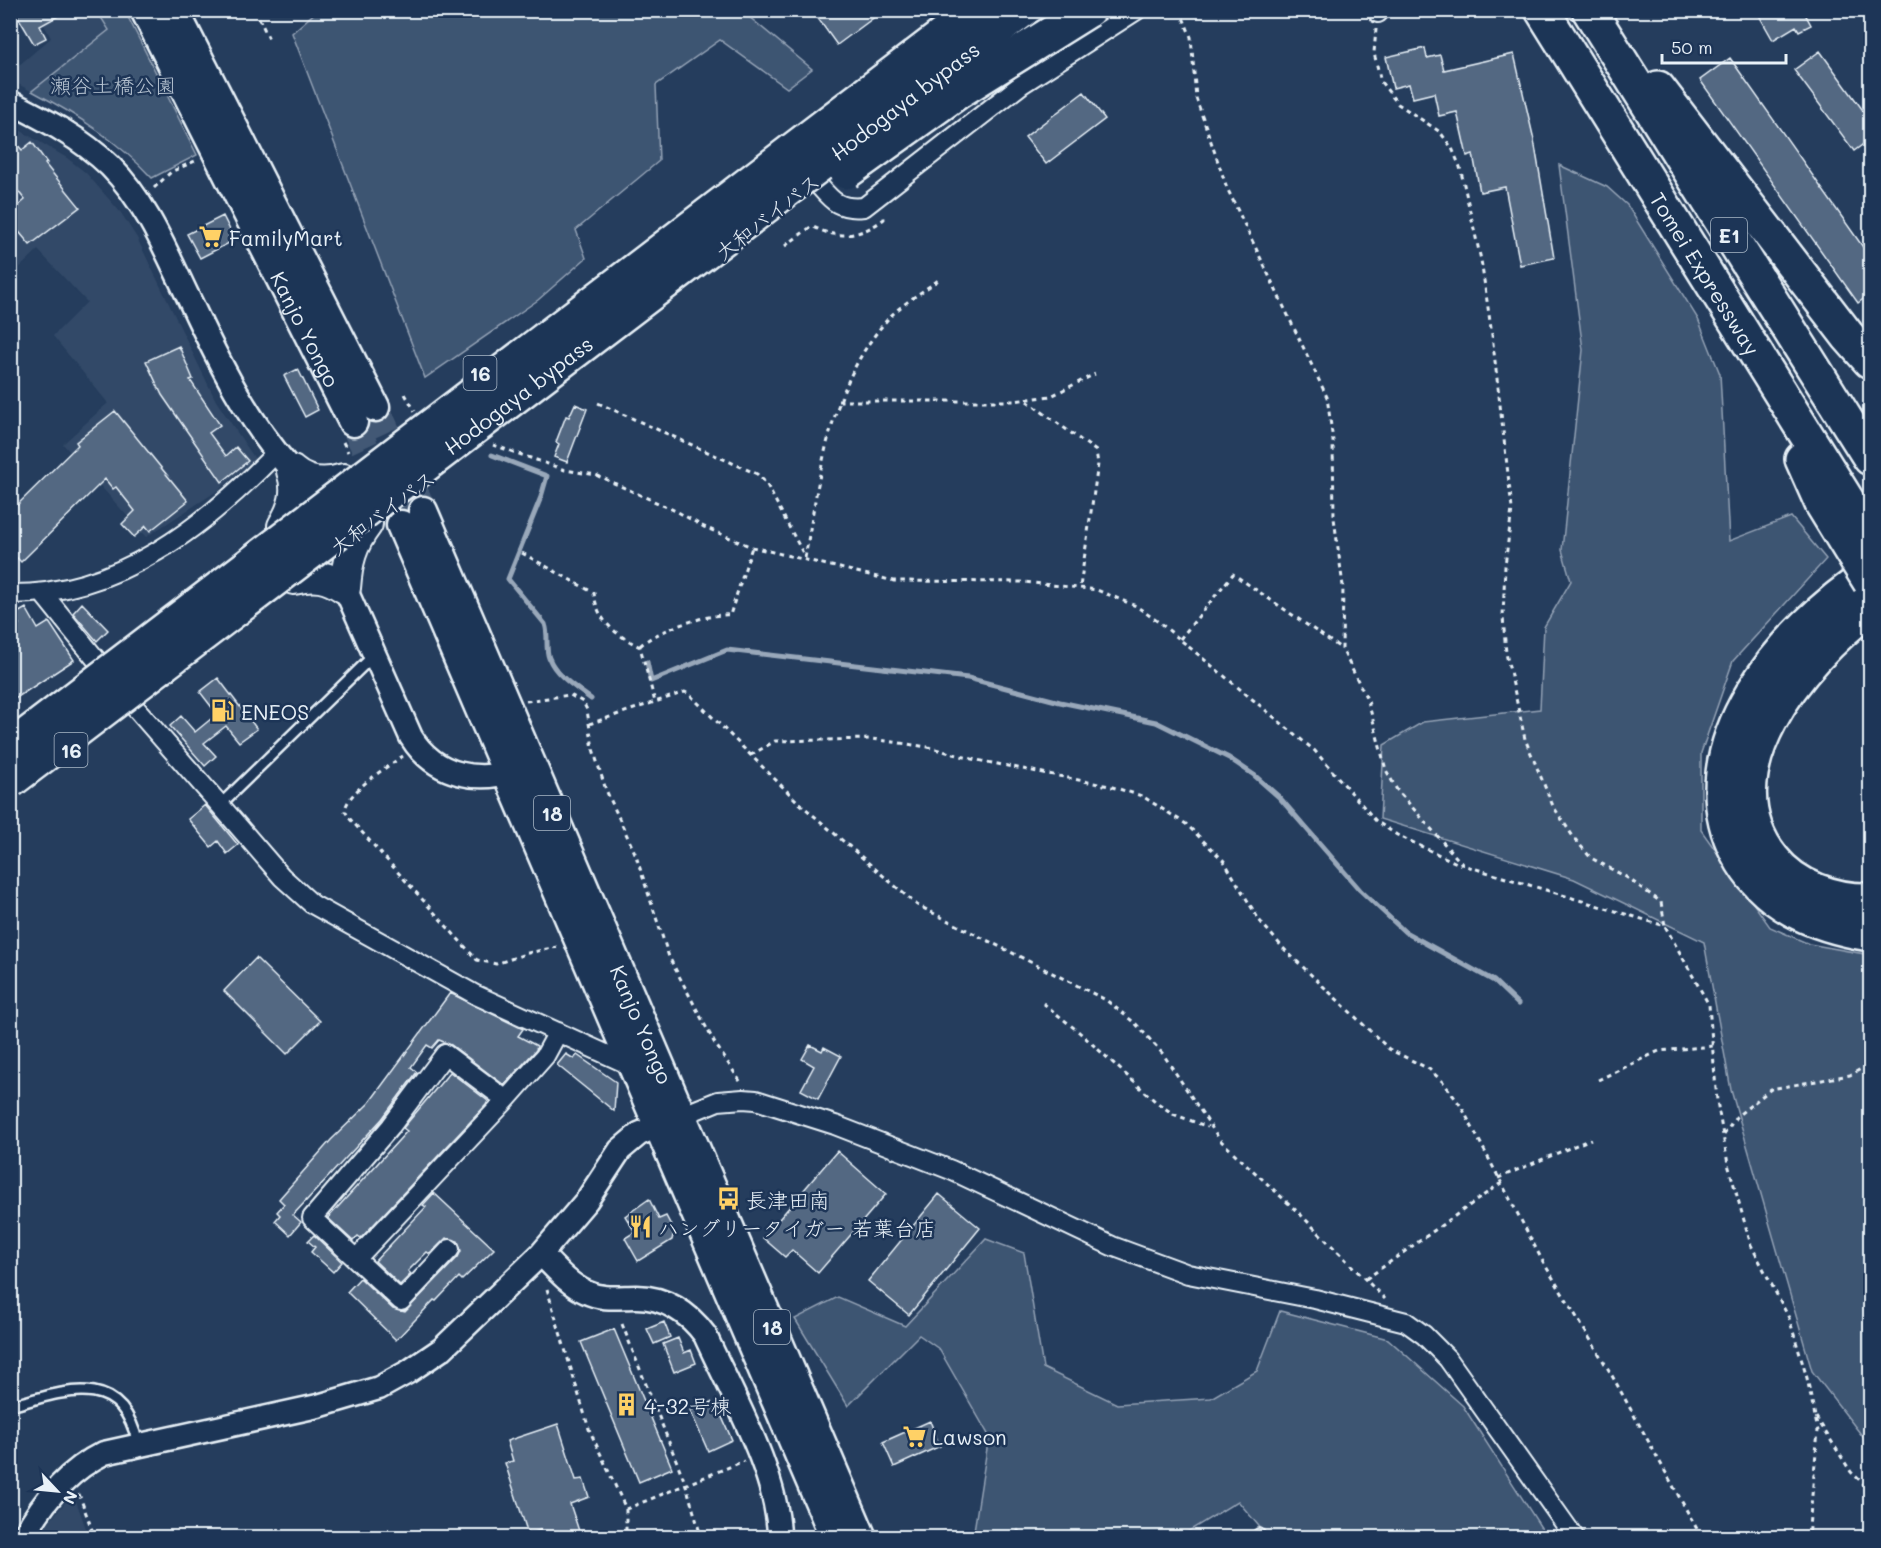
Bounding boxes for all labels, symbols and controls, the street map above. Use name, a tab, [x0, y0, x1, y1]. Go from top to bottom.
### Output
scale bar	[1662, 27, 1786, 65]
street label: Hodogaya bypass	[825, 35, 984, 166]
text: 50 m	[1671, 35, 1713, 59]
park label: 瀬谷土橋公園	[50, 71, 176, 98]
street label: 大和バイパス	[709, 167, 825, 265]
street label: Tomei Expressway	[1645, 187, 1767, 360]
road number: E1	[1711, 218, 1747, 252]
supermarket icon: FamilyMart	[198, 224, 224, 250]
place label: FamilyMart	[229, 224, 343, 251]
street label: Kanjo Yongo	[265, 266, 346, 391]
street label: Hodogaya bypass	[438, 329, 598, 460]
road number: 16	[464, 356, 496, 390]
street label: 大和バイパス	[324, 463, 440, 561]
fuel station icon: ENEOS	[210, 698, 236, 724]
place label: ENEOS	[241, 698, 309, 725]
road number: 16	[54, 733, 88, 767]
road number: 18	[534, 796, 570, 830]
street label: Kanjo Yongo	[605, 961, 680, 1087]
bus stop icon: 長津田南	[715, 1186, 741, 1212]
place label: 長津田南	[746, 1186, 830, 1213]
restaurant icon: ハングリータイガー 若葉台店	[627, 1214, 653, 1240]
place label: ハングリータイガー 若葉台店	[658, 1214, 936, 1241]
road number: 18	[754, 1310, 790, 1344]
building icon: 4-32号棟	[613, 1392, 639, 1418]
place label: 4-32号棟	[644, 1392, 731, 1419]
supermarket icon: Lawson	[901, 1423, 927, 1449]
place label: Lawson	[932, 1423, 1007, 1450]
north arrow	[27, 1461, 87, 1521]
text: N	[59, 1488, 83, 1508]

